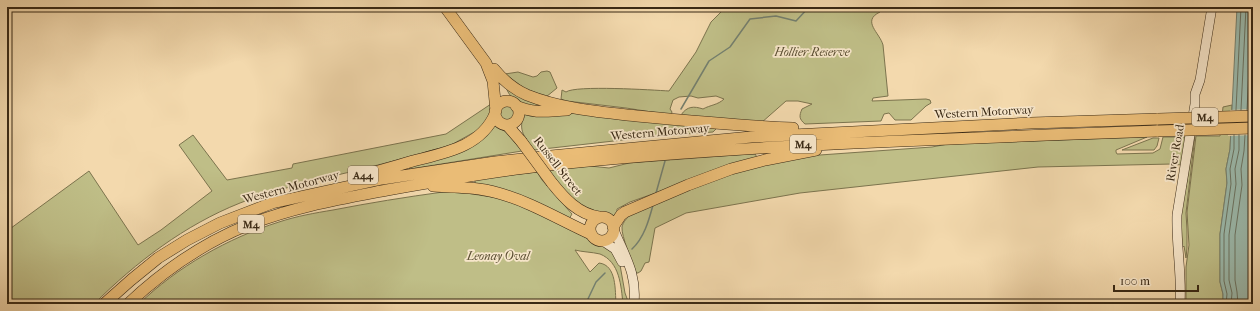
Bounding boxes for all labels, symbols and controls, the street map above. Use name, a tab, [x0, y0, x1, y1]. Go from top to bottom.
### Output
park label: Hollier Reserve	[773, 45, 851, 59]
street label: Western Motorway	[933, 102, 1034, 122]
road number: M4	[1192, 108, 1218, 126]
street label: Western Motorway	[609, 121, 711, 143]
street label: River Road	[1163, 123, 1187, 183]
street label: Russell Street	[531, 134, 586, 199]
road number: M4	[790, 135, 816, 153]
road number: A44	[348, 166, 378, 184]
street label: Western Motorway	[240, 167, 341, 207]
road number: M4	[238, 215, 264, 233]
park label: Leonay Oval	[466, 249, 531, 263]
scale bar	[1114, 267, 1198, 293]
text: 100 m	[1120, 274, 1150, 288]

